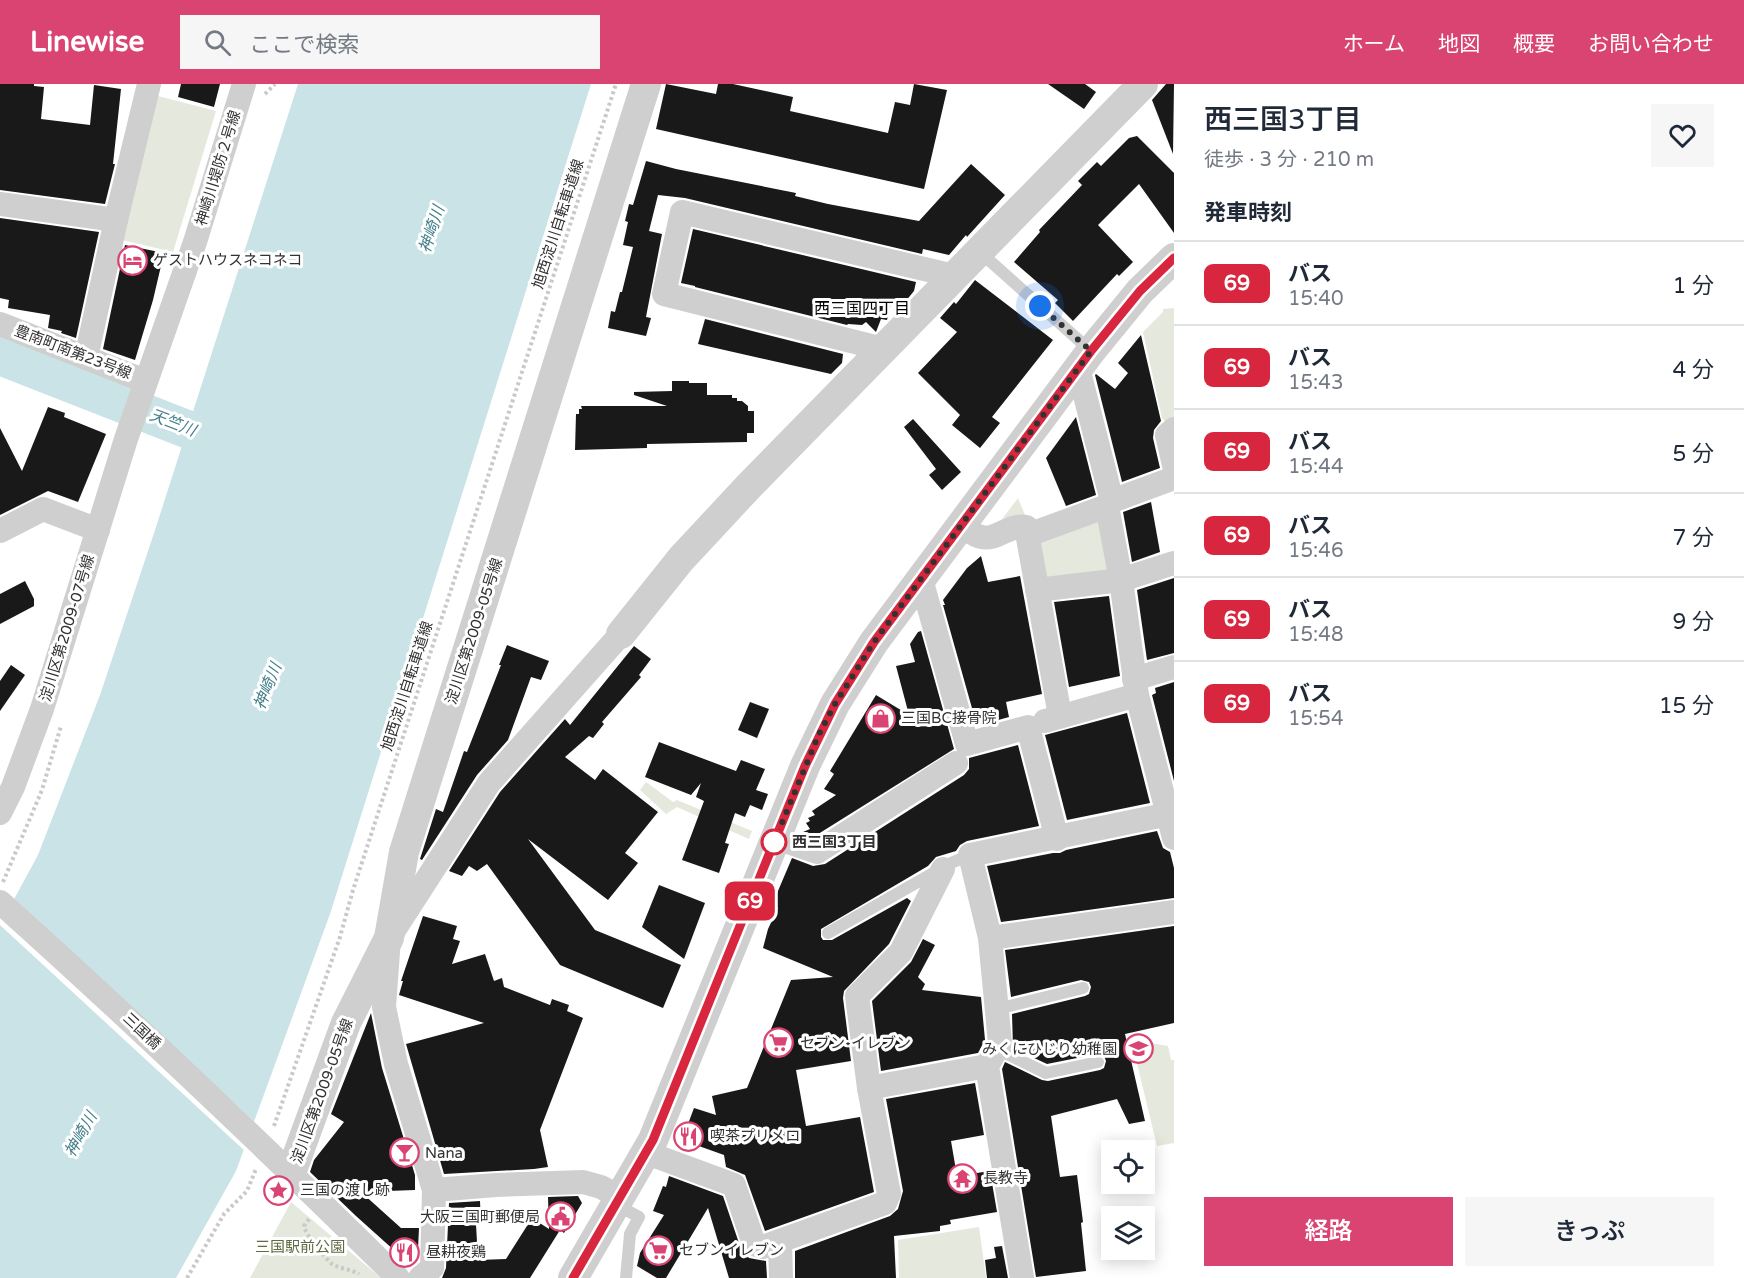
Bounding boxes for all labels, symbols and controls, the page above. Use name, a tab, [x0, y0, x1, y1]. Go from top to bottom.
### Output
search box	[180, 15, 600, 69]
text: Linewise	[30, 25, 144, 59]
icon: search	[201, 26, 234, 59]
text: ここで検索	[249, 32, 359, 58]
text: ホーム	[1343, 32, 1405, 57]
text: 地図	[1438, 32, 1480, 57]
text: 概要	[1513, 32, 1555, 57]
text: お問い合わせ	[1588, 32, 1714, 57]
text: 西三国3丁目	[1204, 103, 1362, 137]
button: heart	[1651, 104, 1714, 167]
street label: 神崎川堤防２号線	[192, 108, 244, 228]
text: 徒歩 · 3 分 · 210 m	[1204, 148, 1374, 172]
street label: 旭西淀川自転車道線	[529, 157, 587, 291]
text: 発車時刻	[1204, 200, 1292, 226]
water label: 神崎川	[415, 201, 449, 255]
hotel icon: ゲストハウスネコネコ	[116, 244, 148, 276]
place label: ゲストハウスネコネコ	[153, 251, 302, 269]
text: バス	[1288, 261, 1332, 287]
text: 69	[1224, 271, 1250, 296]
text: 1 分	[1672, 273, 1714, 299]
text: 15:40	[1288, 287, 1343, 311]
your location	[1025, 291, 1055, 321]
district label: 西三国四丁目	[814, 299, 910, 319]
street label: 豊南町南第23号線	[12, 321, 134, 383]
text: バス	[1288, 345, 1332, 371]
text: 69	[1224, 355, 1250, 380]
text: 4 分	[1672, 357, 1714, 383]
text: 15:43	[1288, 371, 1343, 395]
water label: 天竺川	[147, 405, 200, 442]
text: バス	[1288, 429, 1332, 455]
text: 69	[1224, 439, 1250, 464]
text: 5 分	[1672, 441, 1714, 467]
text: 15:44	[1288, 455, 1343, 479]
text: バス	[1288, 513, 1332, 539]
text: 69	[1224, 523, 1250, 548]
text: 7 分	[1672, 525, 1714, 551]
text: 15:46	[1288, 539, 1343, 563]
street label: 淀川区第2009-07号線	[36, 552, 98, 704]
street label: 淀川区第2009-05号線	[442, 556, 506, 706]
text: バス	[1288, 597, 1332, 623]
text: 69	[1224, 607, 1250, 632]
text: 9 分	[1672, 609, 1714, 635]
street label: 旭西淀川自転車道線	[378, 619, 436, 753]
text: 15:48	[1288, 623, 1343, 647]
water label: 神崎川	[250, 659, 287, 712]
text: バス	[1288, 681, 1332, 707]
text: 69	[1224, 691, 1250, 716]
text: 15 分	[1659, 693, 1714, 719]
shop icon: 三国BC接骨院	[864, 702, 896, 734]
text: 15:54	[1288, 707, 1343, 731]
place label: 三国BC接骨院	[901, 709, 997, 727]
marker: 西三国3丁目	[761, 829, 787, 855]
place label: 西三国3丁目	[792, 833, 876, 851]
line badge: 69	[723, 882, 777, 920]
text: 69	[737, 889, 763, 914]
street label: 三国橋	[119, 1009, 165, 1053]
street label: 淀川区第2009-05号線	[287, 1016, 357, 1166]
supermarket icon: セブン-イレブン	[763, 1027, 795, 1059]
school or university icon: みくにひじり幼稚園	[1122, 1033, 1154, 1065]
place label: セブン-イレブン	[800, 1034, 911, 1052]
place label: みくにひじり幼稚園	[982, 1040, 1117, 1058]
water label: 神崎川	[60, 1107, 102, 1160]
restaurant icon: 喫茶プリメロ	[673, 1120, 705, 1152]
place label: 喫茶プリメロ	[710, 1127, 800, 1145]
bar icon: Nana	[388, 1137, 420, 1169]
map controls	[1101, 1140, 1155, 1260]
button: locate	[1101, 1140, 1155, 1194]
place label: Nana	[425, 1144, 463, 1162]
temple icon: 長教寺	[946, 1162, 978, 1194]
place label: 長教寺	[983, 1169, 1028, 1187]
place icon: 三国の渡し跡	[263, 1174, 295, 1206]
place label: 三国の渡し跡	[300, 1181, 390, 1199]
button: 経路	[1204, 1197, 1453, 1266]
button: きっぷ	[1465, 1197, 1714, 1266]
public building icon: 大阪三国町郵便局	[545, 1201, 577, 1233]
button: layers	[1101, 1206, 1155, 1260]
place label: 大阪三国町郵便局	[420, 1208, 540, 1226]
supermarket icon: セブンイレブン	[642, 1234, 674, 1266]
restaurant icon: 昼耕夜鶏	[389, 1236, 421, 1268]
park label: 三国駅前公園	[255, 1238, 345, 1256]
place label: セブンイレブン	[679, 1241, 784, 1259]
place label: 昼耕夜鶏	[426, 1243, 486, 1261]

